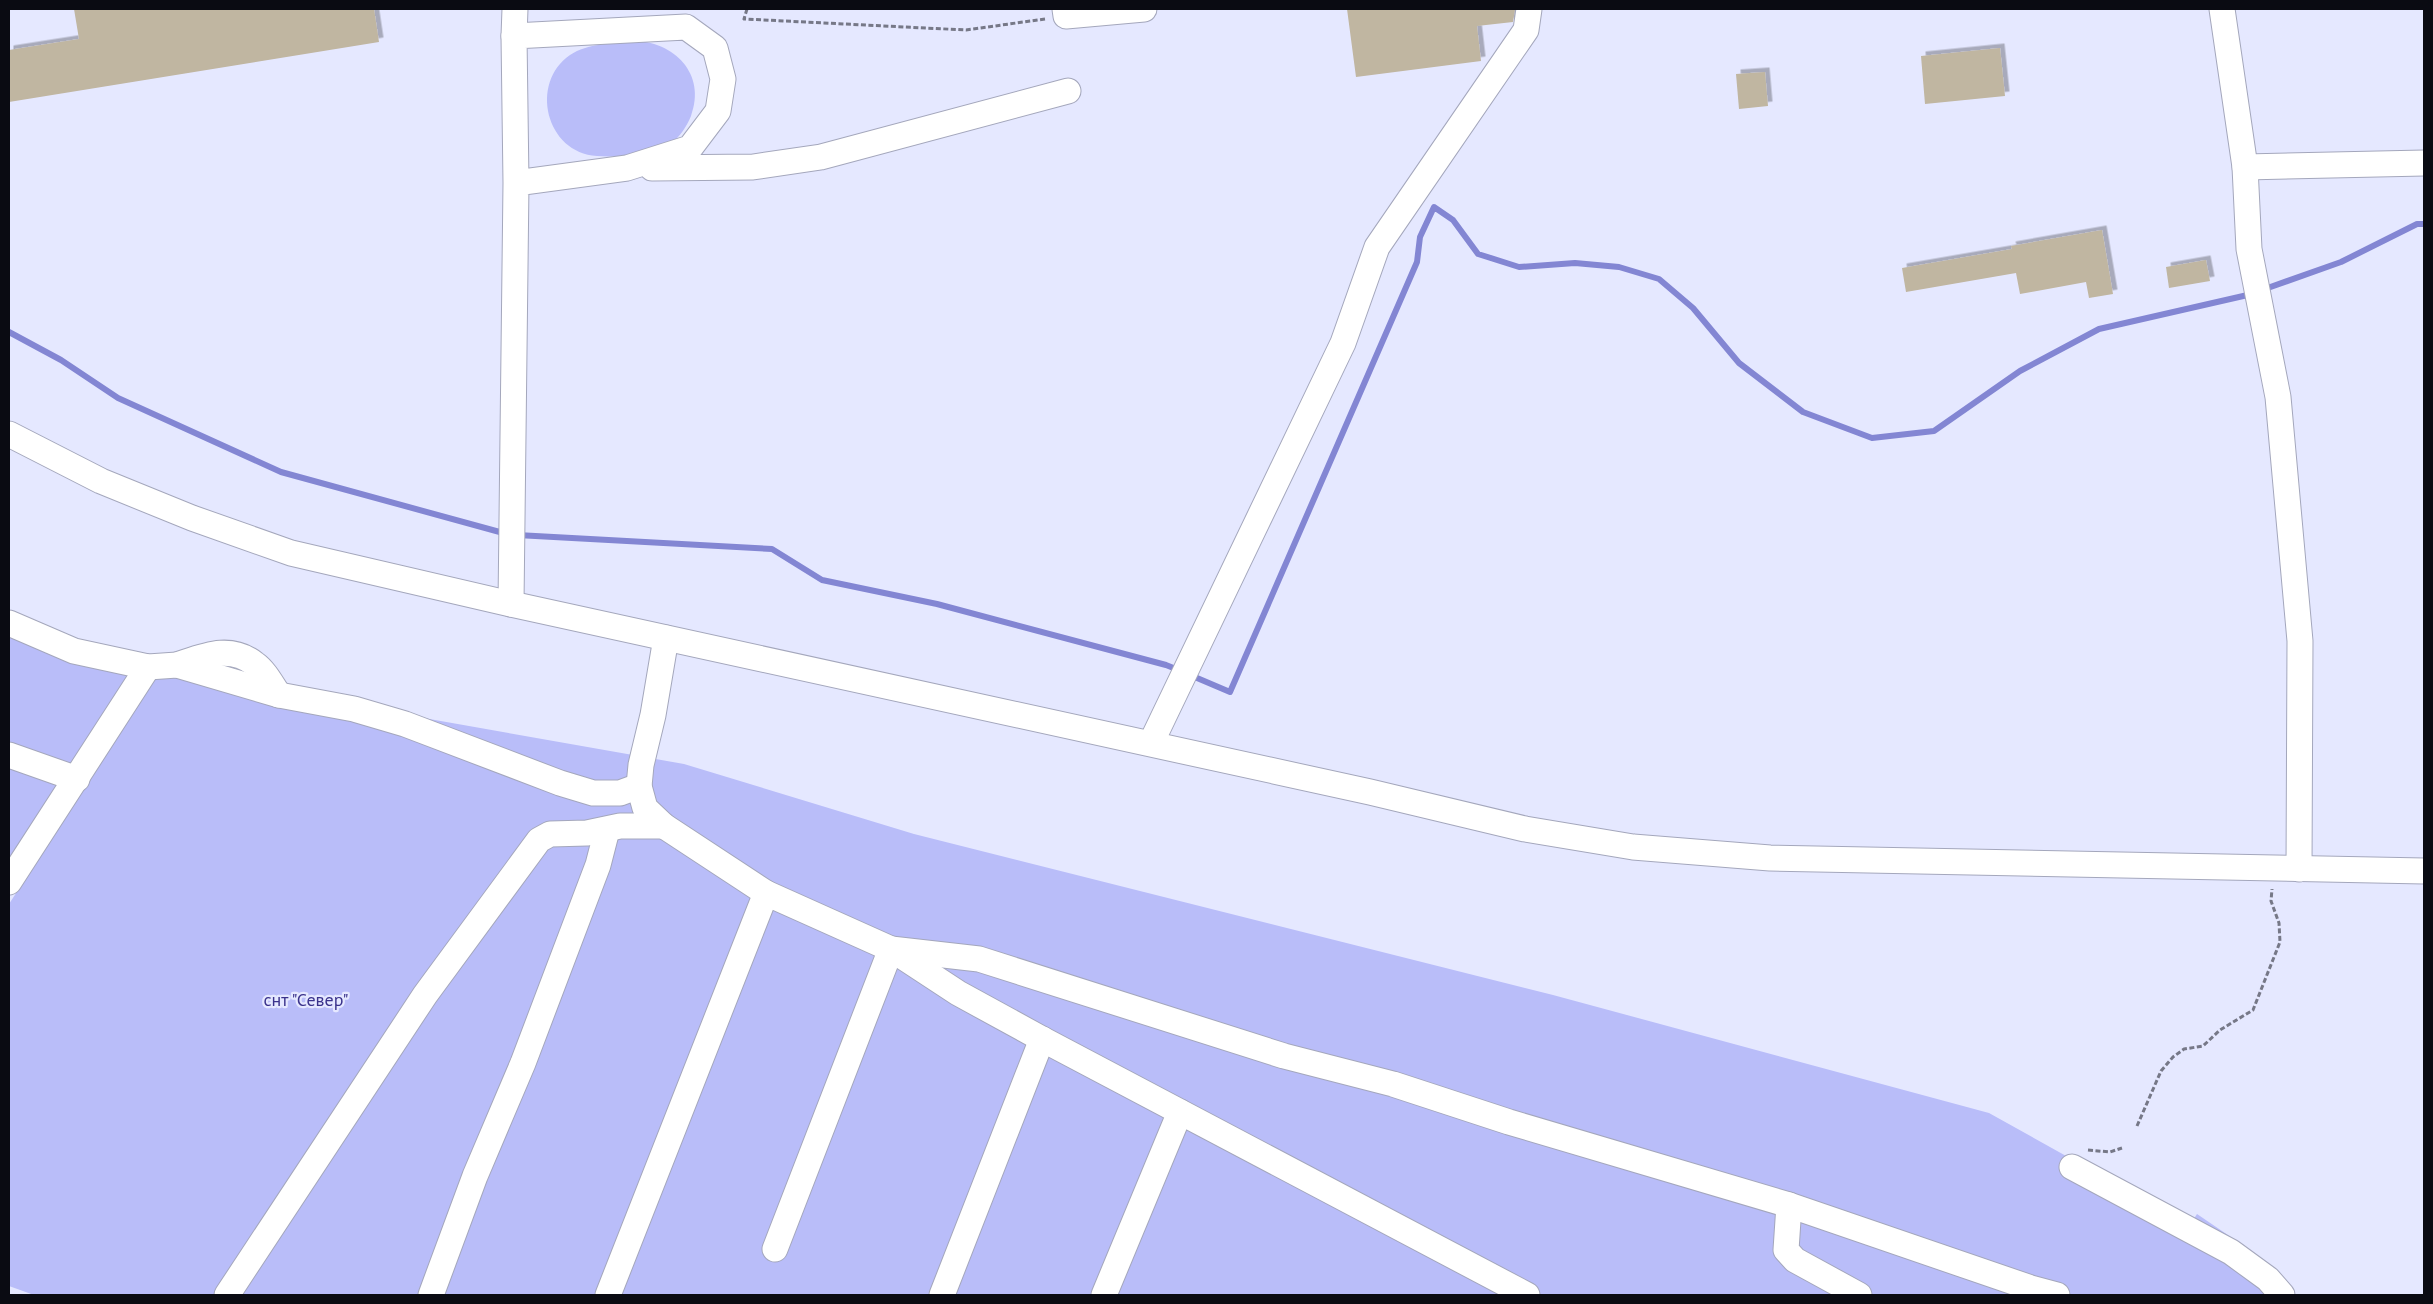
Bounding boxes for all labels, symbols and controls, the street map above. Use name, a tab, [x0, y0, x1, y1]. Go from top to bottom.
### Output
park label: снт "Север"	[263, 988, 349, 1011]

